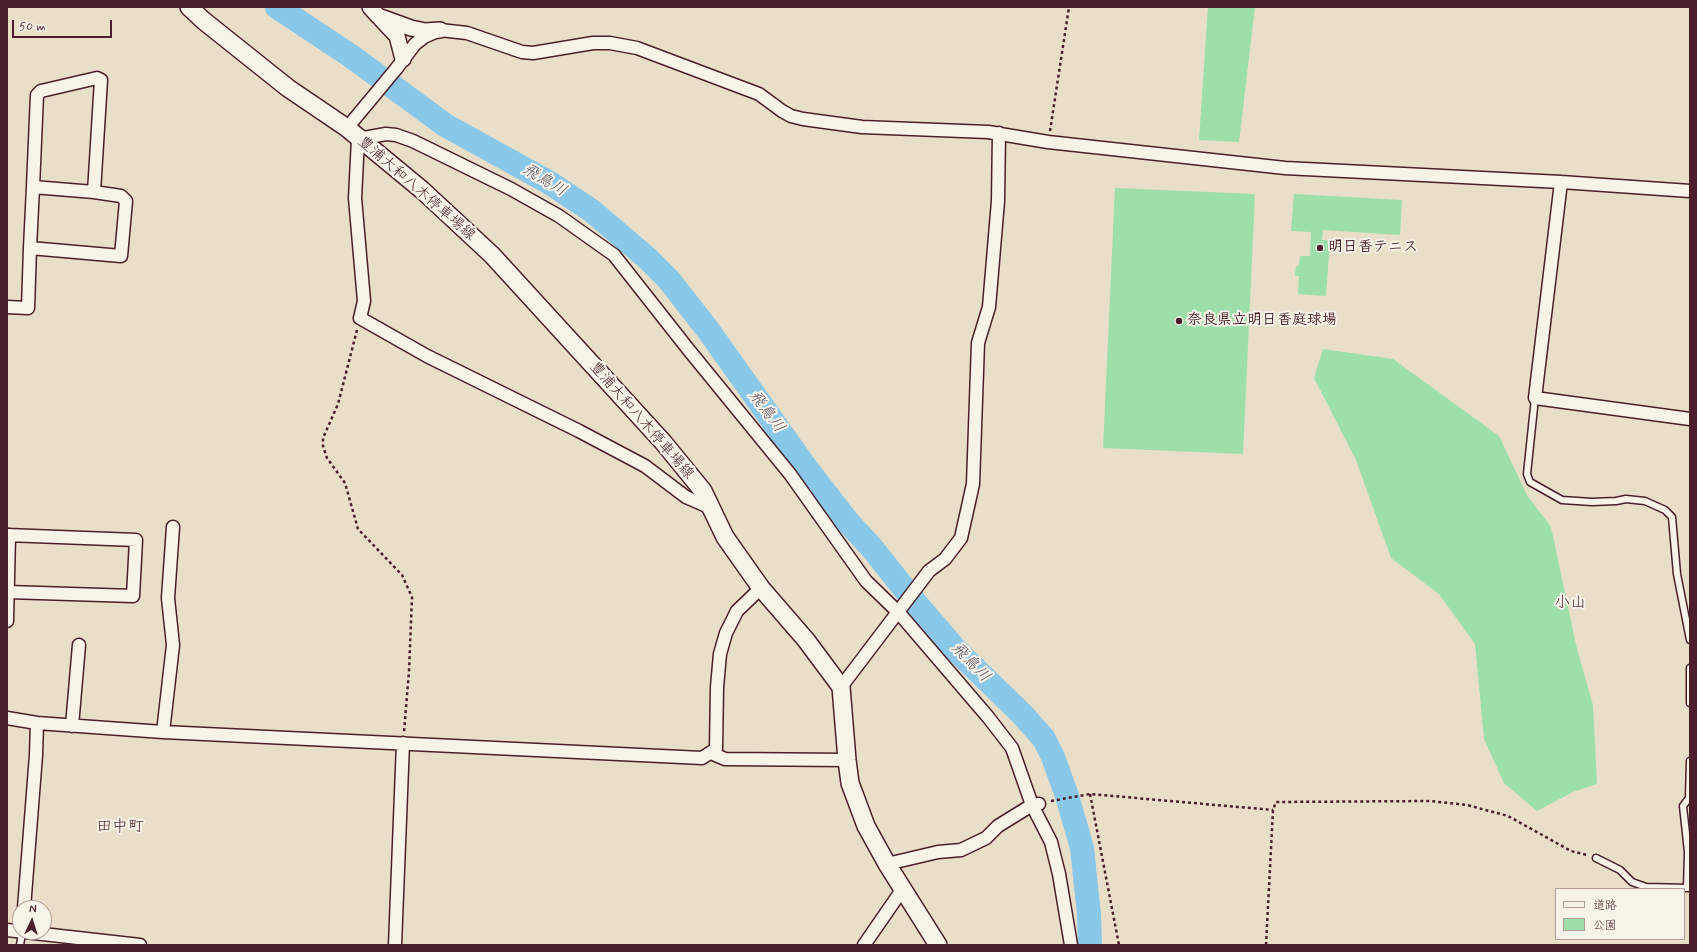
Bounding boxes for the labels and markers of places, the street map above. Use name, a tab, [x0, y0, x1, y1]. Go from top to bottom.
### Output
place label: 明日香テニス	[1328, 239, 1418, 257]
marker: 明日香テニス	[1315, 243, 1325, 253]
place label: 奈良県立明日香庭球場	[1187, 312, 1337, 330]
marker: 奈良県立明日香庭球場	[1174, 316, 1184, 326]

